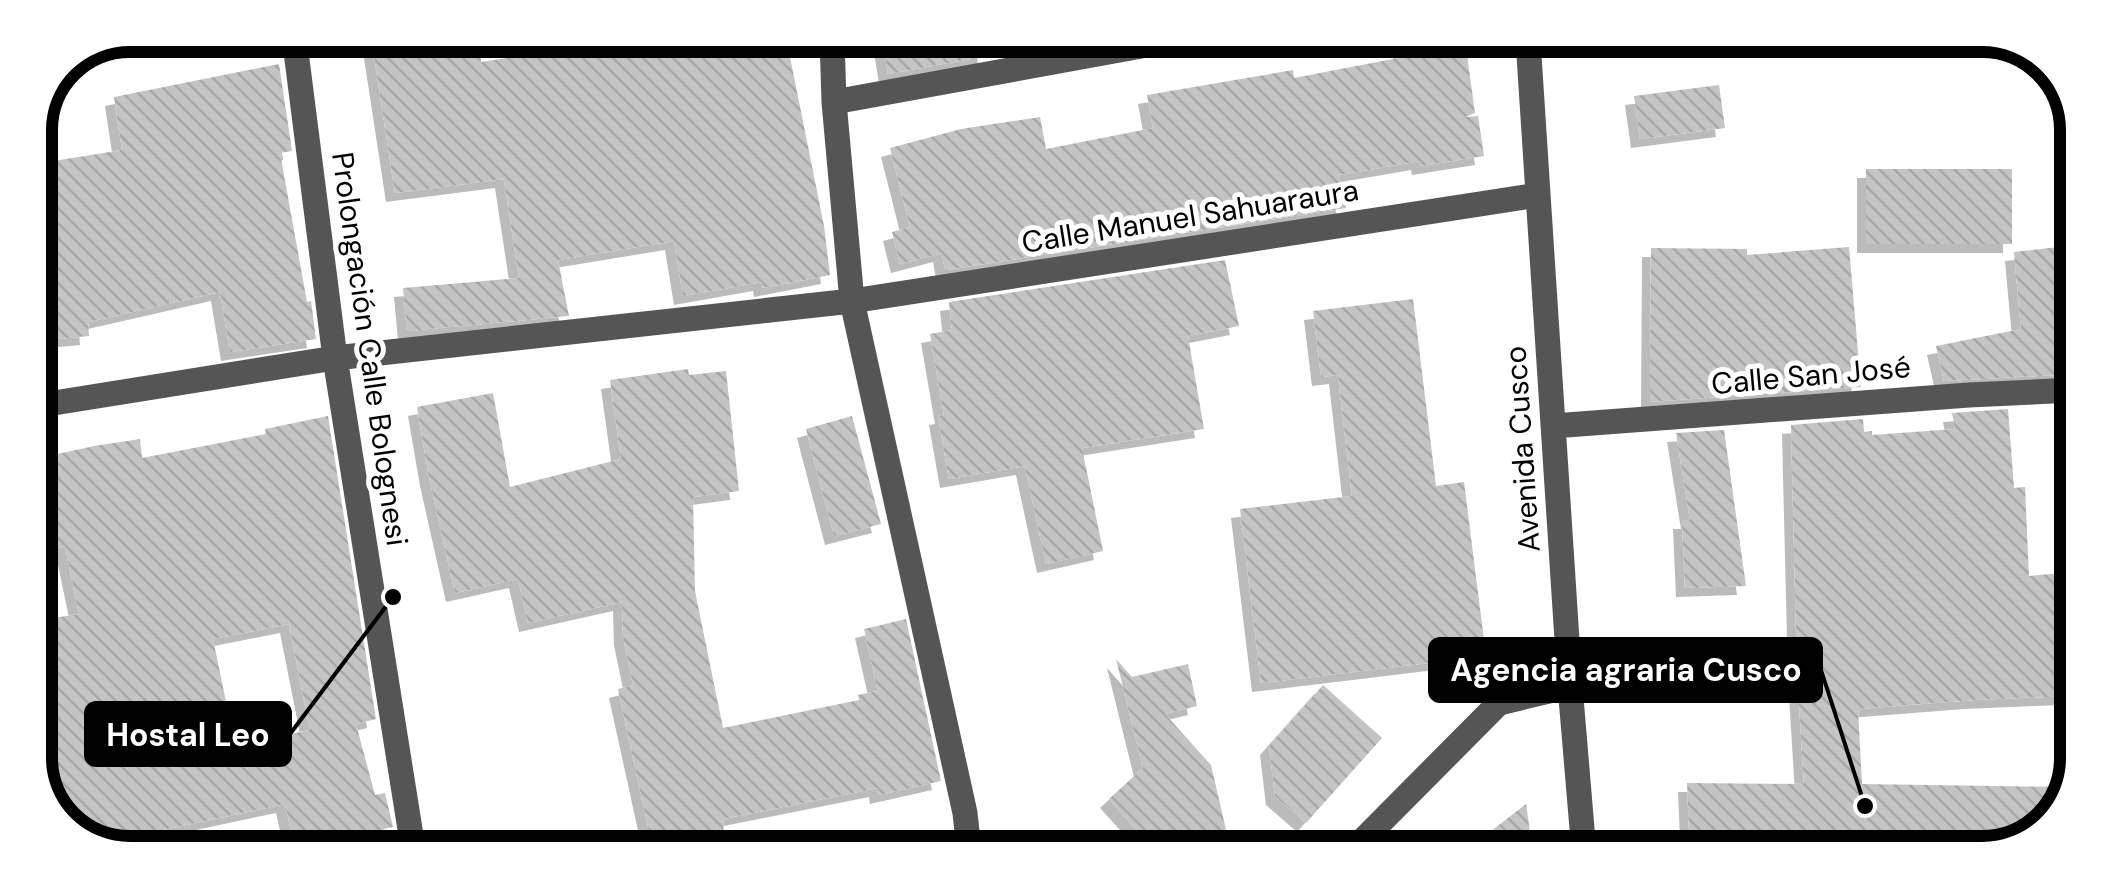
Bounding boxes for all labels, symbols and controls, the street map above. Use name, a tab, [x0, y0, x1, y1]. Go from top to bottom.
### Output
street label: Prolongación Calle Bolognesi	[323, 150, 417, 548]
street label: Calle Manuel Sahuaraura	[1019, 170, 1361, 262]
street label: Avenida Cusco	[1495, 345, 1549, 553]
street label: Calle San José	[1710, 347, 1912, 403]
callout: Agencia agraria Cusco	[1430, 639, 1821, 701]
text: Agencia agraria Cusco	[1450, 649, 1802, 691]
callout: Hostal Leo	[86, 703, 290, 765]
text: Hostal Leo	[106, 714, 270, 756]

